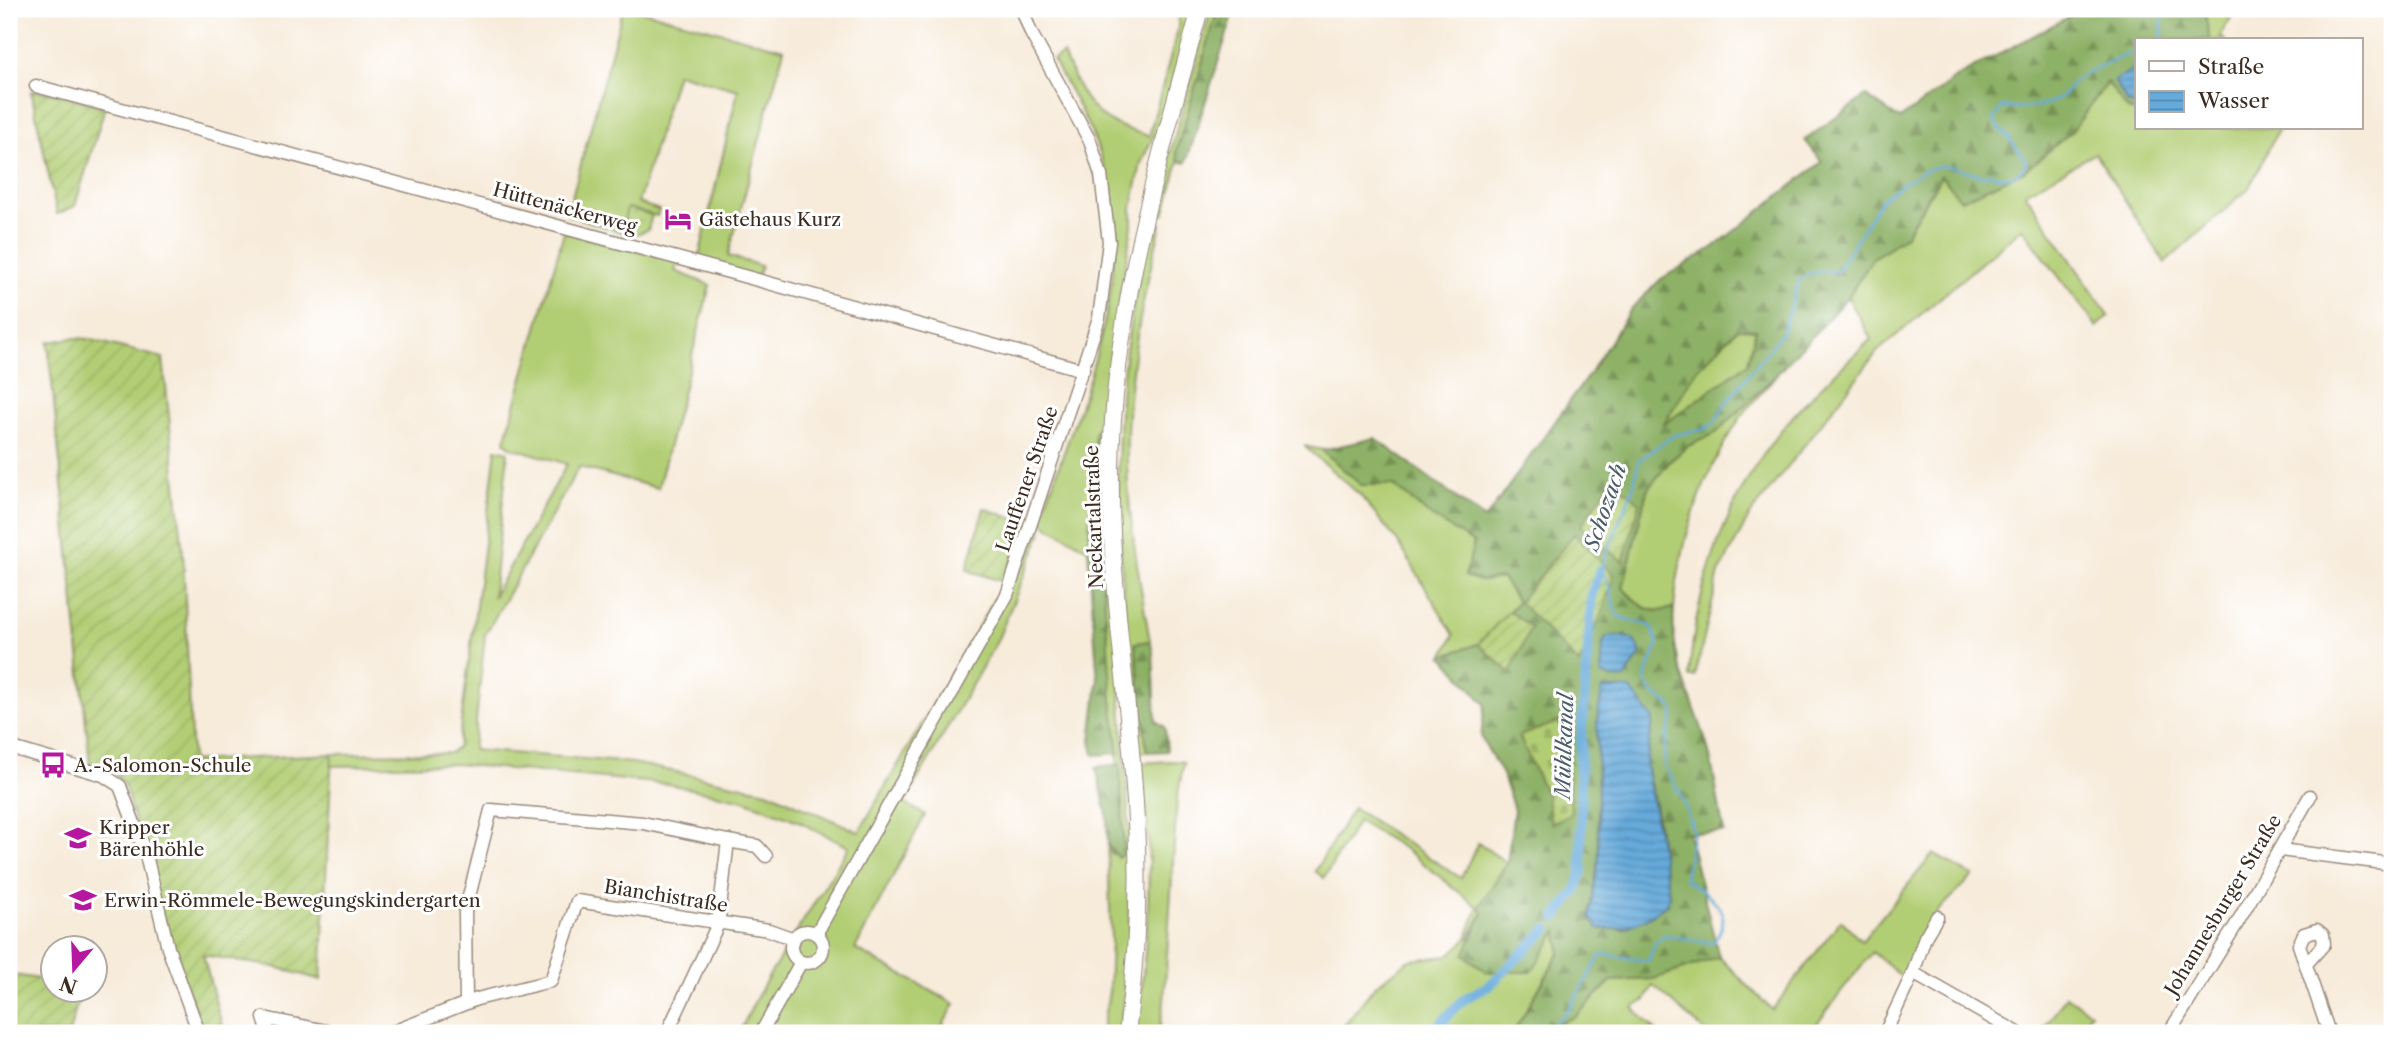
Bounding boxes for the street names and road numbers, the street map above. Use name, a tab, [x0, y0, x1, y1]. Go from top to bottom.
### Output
street label: Hüttenäckerweg	[490, 178, 640, 239]
street label: Lauffener Straße	[991, 403, 1063, 555]
street label: Neckartalstraße	[1080, 445, 1108, 589]
street label: Johannesburger Straße	[2158, 810, 2286, 1002]
street label: Bianchistraße	[602, 875, 730, 917]

